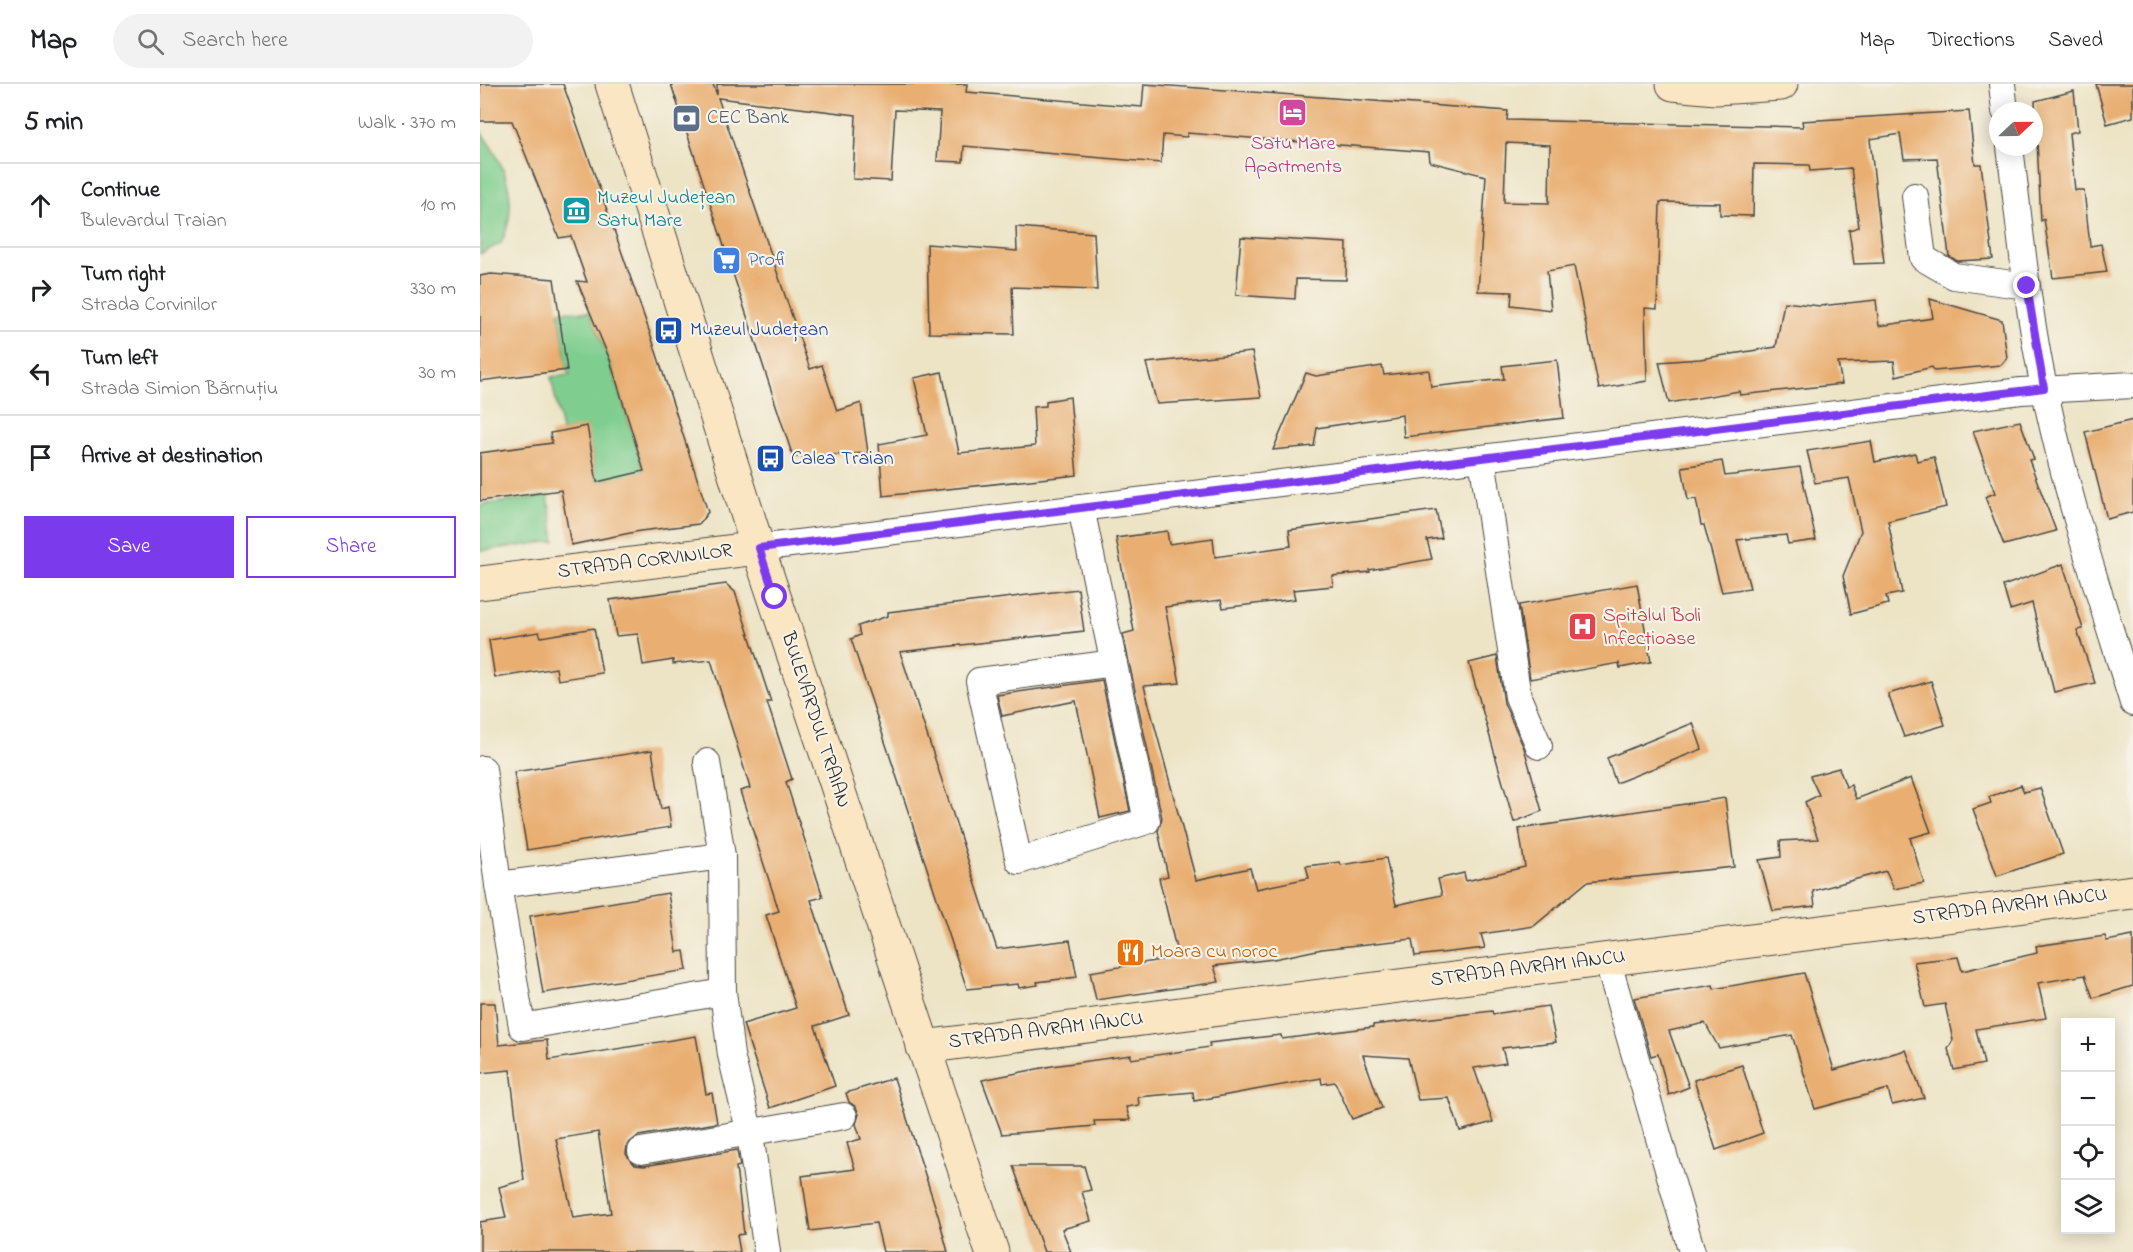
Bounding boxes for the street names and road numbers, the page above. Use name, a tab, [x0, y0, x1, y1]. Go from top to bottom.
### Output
street label: STRADA CORVINILOR	[556, 537, 735, 587]
street label: BULEVARDUL TRAIAN	[773, 627, 857, 812]
street label: STRADA AVRAM IANCU	[1911, 881, 2109, 933]
street label: STRADA AVRAM IANCU	[1429, 943, 1627, 995]
street label: STRADA AVRAM IANCU	[947, 1005, 1145, 1057]

